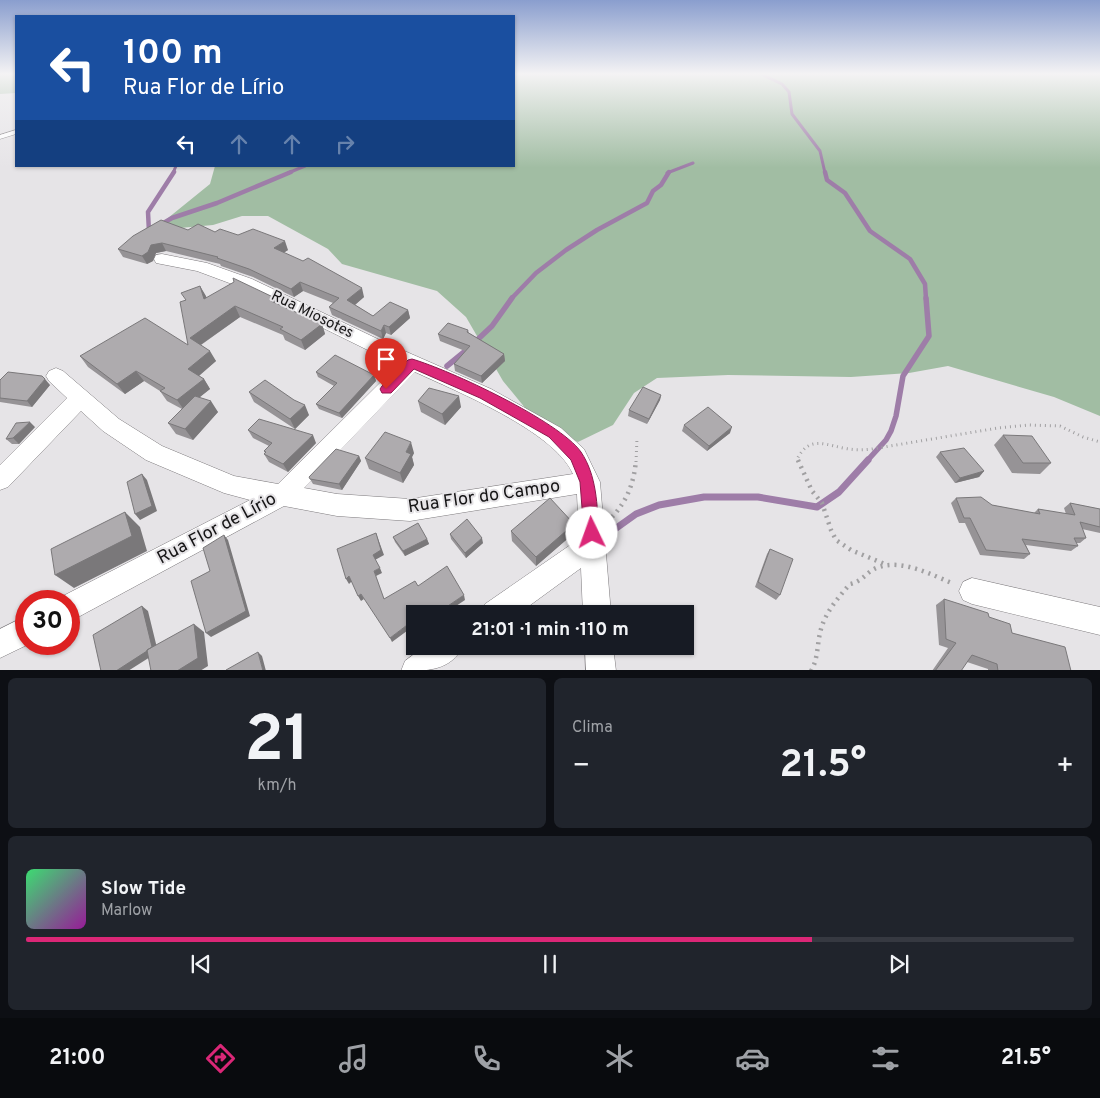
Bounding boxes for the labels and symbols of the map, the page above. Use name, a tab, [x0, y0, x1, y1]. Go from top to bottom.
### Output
street label: Rua Miosotes	[268, 287, 356, 343]
pin	[365, 338, 407, 389]
street label: Rua Flor do Campo	[406, 475, 562, 519]
street label: Rua Flor de Lírio	[153, 488, 281, 570]
position arrow	[565, 506, 617, 558]
speed limit sign: 30	[15, 590, 80, 655]

